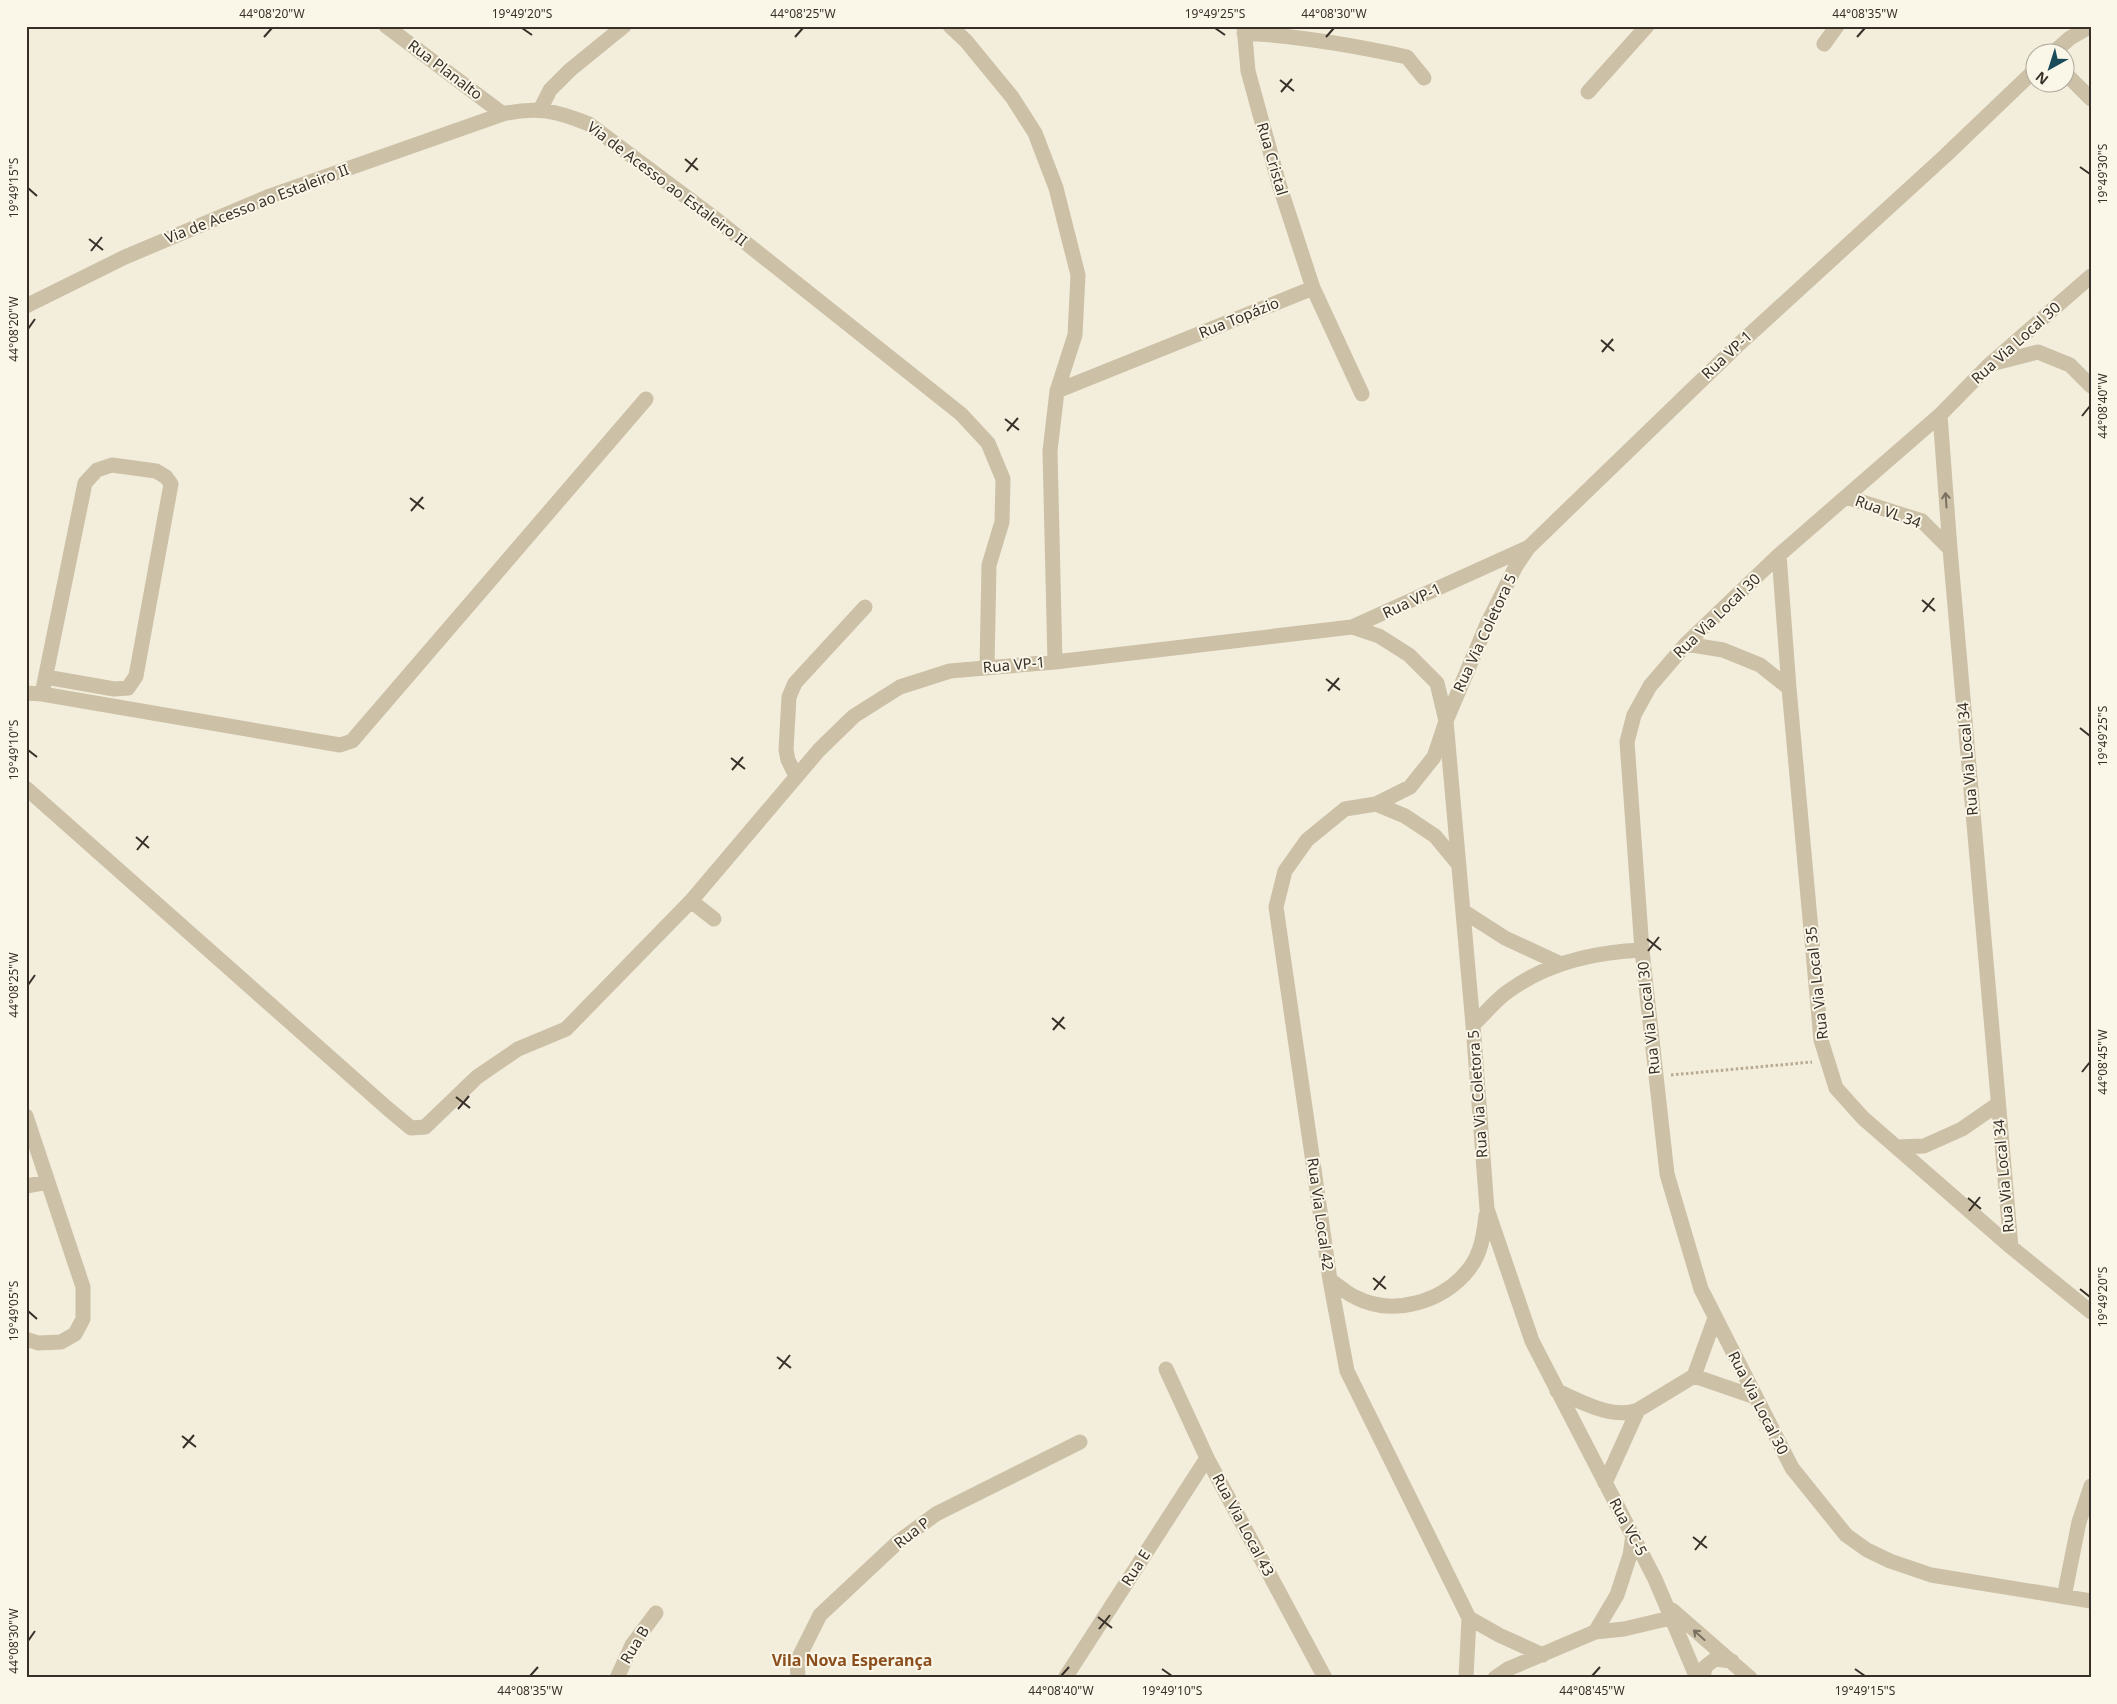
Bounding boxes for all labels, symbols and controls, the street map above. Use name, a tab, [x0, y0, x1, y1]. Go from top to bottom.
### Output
text: 44°08'20"W	[239, 5, 305, 22]
text: 19°49'20"S	[492, 5, 553, 22]
text: 44°08'25"W	[770, 5, 836, 22]
text: 19°49'25"S	[1185, 5, 1246, 22]
text: 44°08'30"W	[1301, 5, 1367, 22]
text: 44°08'35"W	[1832, 5, 1898, 22]
street label: Rua Planalto	[404, 35, 487, 104]
north arrow	[2024, 42, 2074, 92]
text: N	[2031, 68, 2052, 89]
street label: Via de Acesso ao Estaleiro II	[584, 116, 752, 250]
street label: Rua Cristal	[1253, 120, 1293, 198]
text: 19°49'30"S	[2094, 143, 2111, 204]
text: 19°49'15"S	[5, 157, 22, 218]
street label: Via de Acesso ao Estaleiro II	[162, 159, 351, 247]
street label: Rua Topázio	[1196, 292, 1282, 342]
text: 44°08'20"W	[5, 296, 22, 362]
street label: Rua Via Local 30	[1966, 297, 2064, 388]
street label: Rua VP-1	[1697, 326, 1756, 383]
text: 44°08'40"W	[2094, 373, 2111, 439]
street label: Rua VL 34	[1853, 490, 1924, 532]
one-way arrow	[1942, 492, 1951, 508]
street label: Rua Via Local 30	[1669, 569, 1764, 662]
street label: Rua Via Coletora 5	[1448, 570, 1520, 695]
street label: Rua VP-1	[1379, 578, 1444, 622]
street label: Rua VP-1	[982, 651, 1046, 677]
street label: Rua Via Local 34	[1952, 701, 1982, 817]
text: 19°49'25"S	[2094, 705, 2111, 766]
text: 19°49'10"S	[5, 719, 22, 780]
street label: Rua Via Local 35	[1800, 926, 1832, 1041]
text: 44°08'25"W	[5, 952, 22, 1018]
street label: Rua Via Local 30	[1632, 961, 1664, 1076]
street label: Rua Via Coletora 5	[1463, 1029, 1491, 1159]
text: 44°08'45"W	[2094, 1029, 2111, 1095]
street label: Rua Via Local 34	[1988, 1118, 2018, 1234]
street label: Rua Via Local 42	[1303, 1156, 1339, 1271]
text: 19°49'20"S	[2094, 1266, 2111, 1327]
text: 19°49'05"S	[5, 1280, 22, 1341]
street label: Rua Via Local 30	[1724, 1347, 1794, 1458]
street label: Rua Via Local 43	[1208, 1470, 1279, 1579]
street label: Rua VC-5	[1605, 1494, 1652, 1559]
street label: Rua P	[889, 1512, 933, 1552]
street label: Rua E	[1116, 1546, 1154, 1589]
text: 44°08'30"W	[5, 1608, 22, 1674]
street label: Rua B	[615, 1622, 653, 1667]
one-way arrow	[1693, 1629, 1706, 1641]
district label: Vila Nova Esperança	[772, 1649, 932, 1671]
text: 44°08'35"W	[497, 1682, 563, 1699]
text: 44°08'40"W	[1028, 1682, 1094, 1699]
text: 19°49'10"S	[1142, 1682, 1203, 1699]
text: 44°08'45"W	[1559, 1682, 1625, 1699]
text: 19°49'15"S	[1835, 1682, 1896, 1699]

